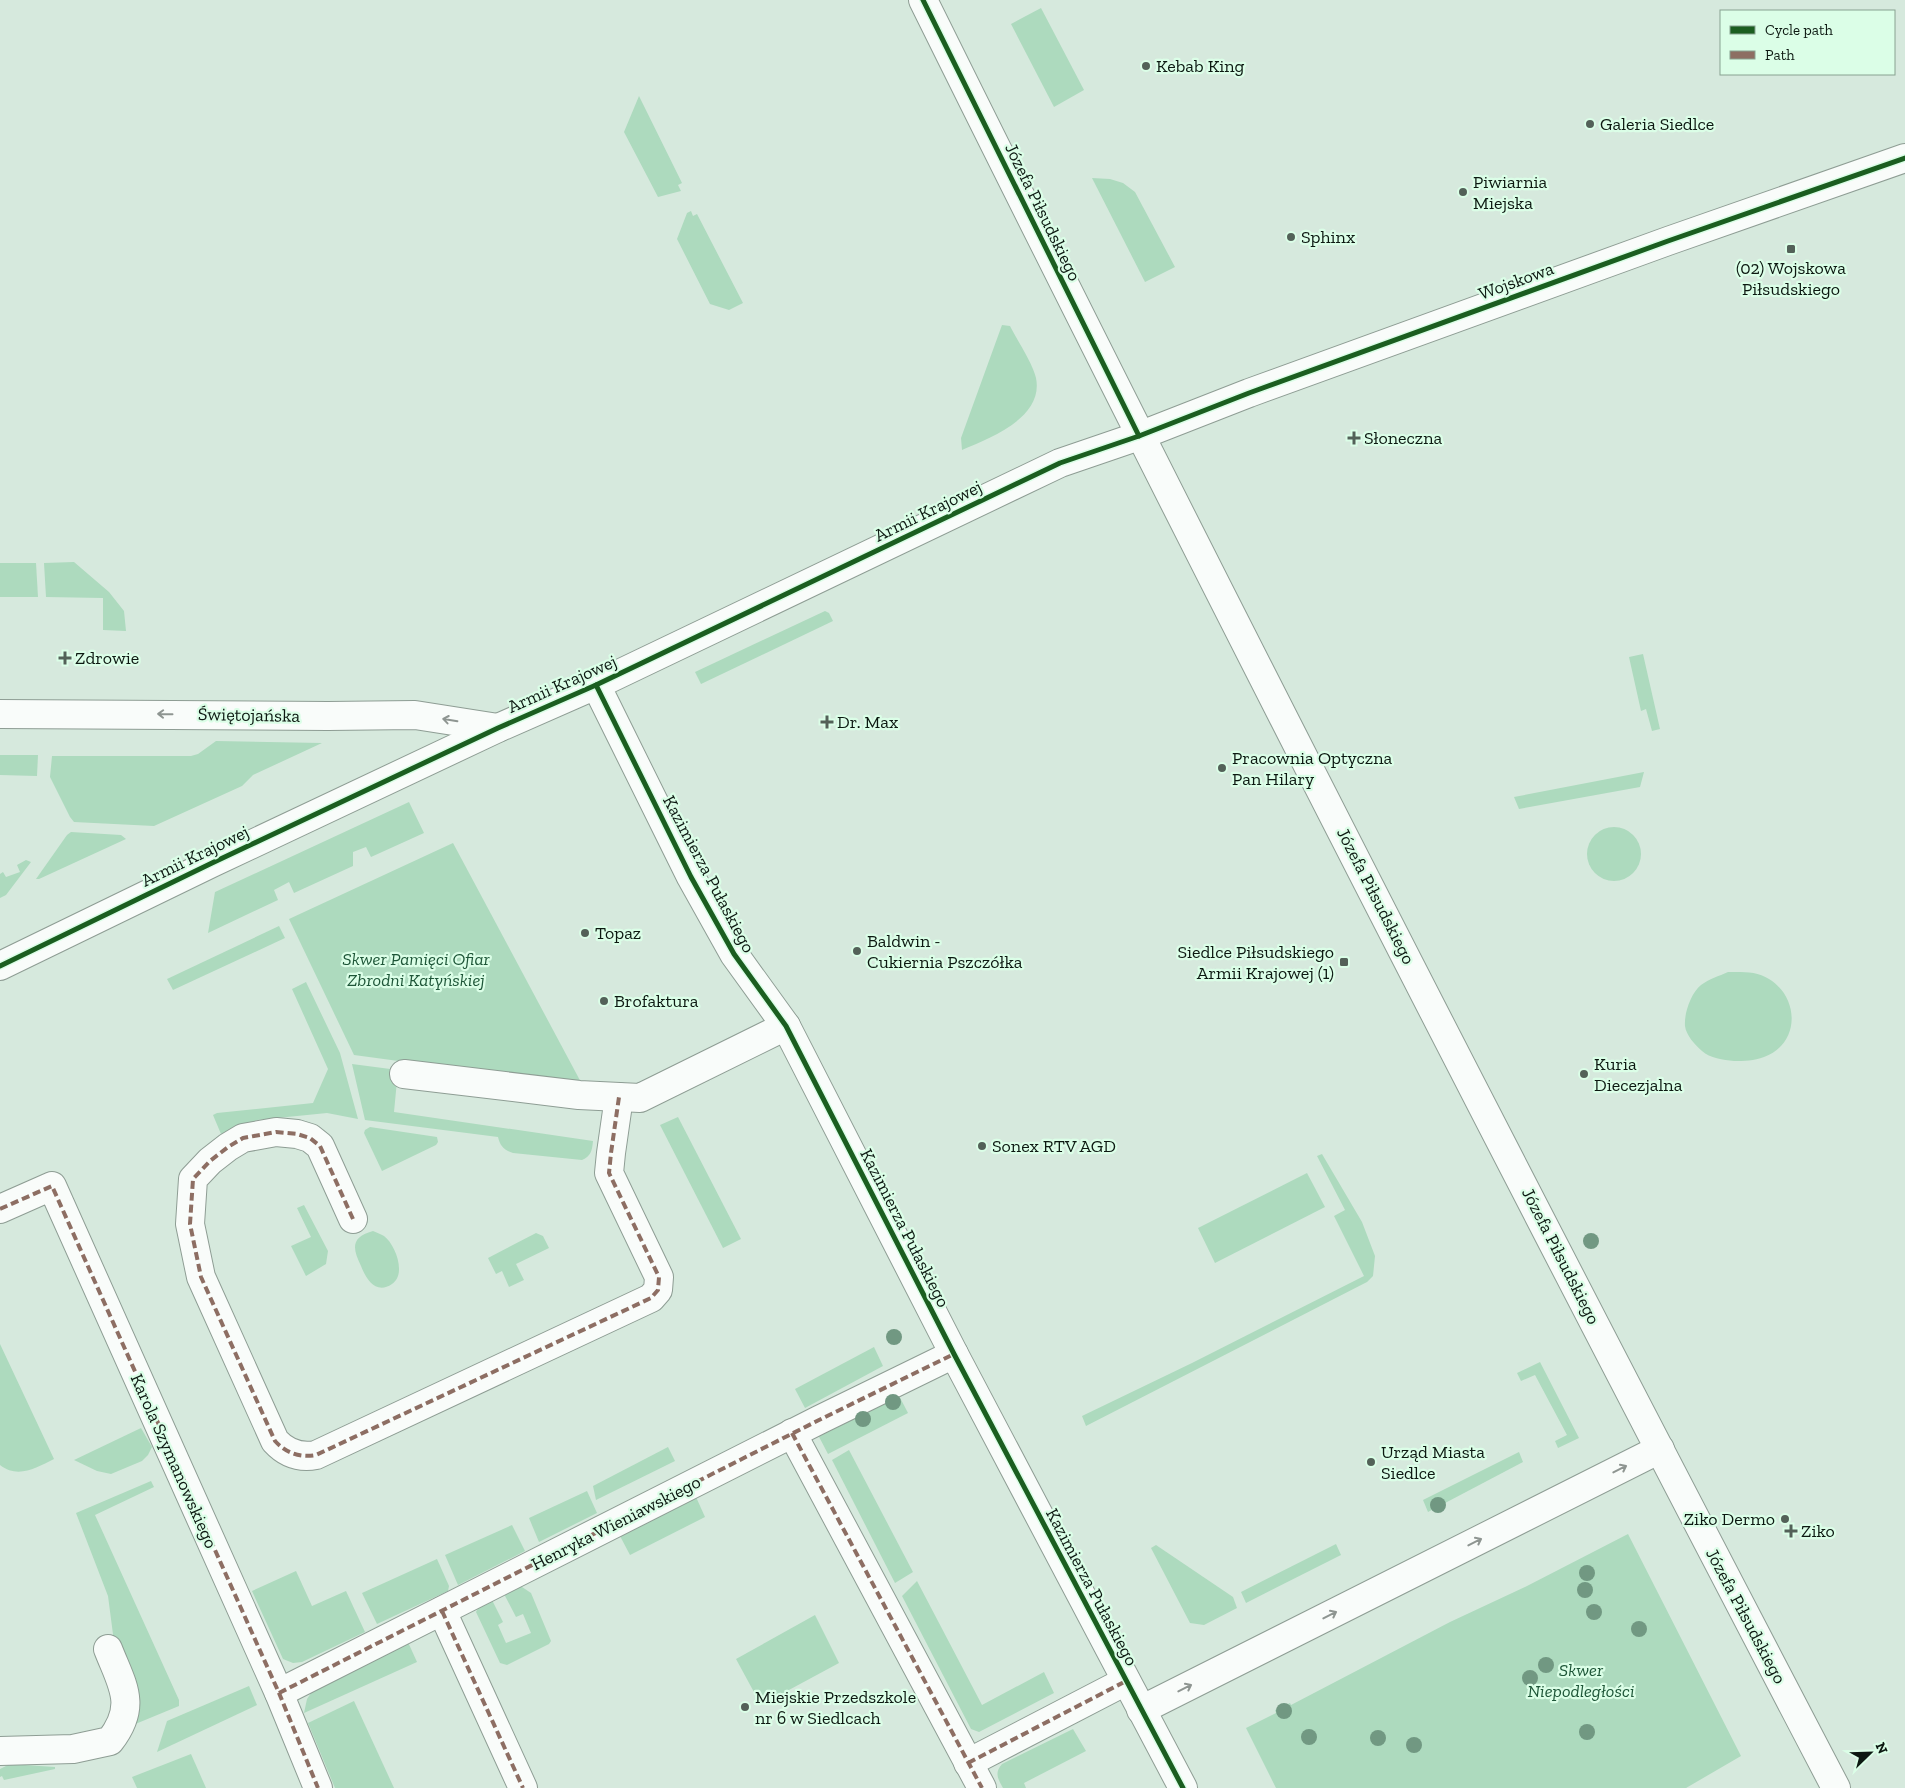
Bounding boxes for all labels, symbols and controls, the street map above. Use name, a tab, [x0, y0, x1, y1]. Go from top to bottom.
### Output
legend	[1720, 10, 1895, 75]
text: Cycle path	[1765, 21, 1834, 39]
text: Path	[1765, 46, 1795, 64]
place label: Kebab King	[1156, 55, 1245, 77]
marker: Kebab King	[1140, 60, 1152, 72]
place label: Galeria Siedlce	[1600, 113, 1714, 135]
marker: Galeria Siedlce	[1584, 118, 1596, 130]
street label: Józefa Piłsudskiego	[1000, 140, 1086, 284]
place label: Piwiarnia Miejska	[1473, 171, 1548, 214]
marker: Piwiarnia Miejska	[1457, 186, 1469, 198]
place label: Sphinx	[1301, 226, 1355, 248]
marker: Sphinx	[1285, 231, 1297, 243]
marker: (02) Wojskowa Piłsudskiego	[1785, 243, 1797, 255]
street label: Wojskowa	[1475, 257, 1557, 305]
place label: (02) Wojskowa Piłsudskiego	[1736, 257, 1846, 300]
place label: Słoneczna	[1364, 427, 1442, 449]
marker: Słoneczna	[1348, 432, 1360, 444]
street label: Armii Krajowej	[871, 475, 985, 547]
place label: Zdrowie	[75, 647, 139, 669]
street label: Armii Krajowej	[504, 650, 620, 718]
marker: Zdrowie	[59, 652, 71, 664]
street label: Świętojańska	[198, 703, 301, 727]
one-way arrow	[157, 709, 174, 719]
place label: Dr. Max	[837, 711, 898, 733]
one-way arrow	[442, 715, 458, 725]
marker: Dr. Max	[821, 716, 833, 728]
place label: Pracownia Optyczna Pan Hilary	[1232, 747, 1393, 790]
marker: Pracownia Optyczna Pan Hilary	[1216, 762, 1228, 774]
street label: Kazimierza Pułaskiego	[658, 791, 760, 957]
street label: Armii Krajowej	[138, 820, 252, 892]
street label: Józefa Piłsudskiego	[1332, 824, 1420, 968]
place label: Topaz	[595, 922, 641, 944]
marker: Topaz	[579, 927, 591, 939]
place label: Baldwin - Cukiernia Pszczółka	[867, 930, 1023, 973]
place label: Siedlce Piłsudskiego Armii Krajowej (1)	[1177, 941, 1334, 984]
marker: Baldwin - Cukiernia Pszczółka	[851, 945, 863, 957]
park label: Skwer Pamięci Ofiar Zbrodni Katyńskiej	[342, 948, 490, 991]
marker: Siedlce Piłsudskiego Armii Krajowej (1)	[1338, 956, 1350, 968]
place label: Brofaktura	[614, 990, 699, 1012]
marker: Brofaktura	[598, 995, 610, 1007]
place label: Kuria Diecezjalna	[1594, 1053, 1683, 1096]
marker: Kuria Diecezjalna	[1578, 1068, 1590, 1080]
place label: Sonex RTV AGD	[992, 1135, 1116, 1157]
marker: Sonex RTV AGD	[976, 1140, 988, 1152]
street label: Kazimierza Pułaskiego	[855, 1145, 955, 1311]
street label: Józefa Piłsudskiego	[1517, 1184, 1605, 1328]
street label: Karola Szymanowskiego	[126, 1370, 222, 1552]
place label: Urząd Miasta Siedlce	[1381, 1441, 1485, 1484]
marker: Urząd Miasta Siedlce	[1365, 1456, 1377, 1468]
one-way arrow	[1613, 1463, 1628, 1473]
street label: Henryka Wieniawskiego	[528, 1471, 704, 1575]
street label: Kazimierza Pułaskiego	[1041, 1504, 1143, 1670]
place label: Ziko Dermo	[1684, 1508, 1775, 1530]
marker: Ziko Dermo	[1779, 1513, 1791, 1525]
place label: Ziko	[1801, 1520, 1835, 1542]
marker: Ziko	[1785, 1525, 1797, 1537]
one-way arrow	[1467, 1536, 1482, 1546]
street label: Józefa Piłsudskiego	[1701, 1544, 1791, 1688]
one-way arrow	[1322, 1610, 1337, 1619]
park label: Skwer Niepodległości	[1528, 1659, 1634, 1702]
one-way arrow	[1177, 1683, 1192, 1692]
place label: Miejskie Przedszkole nr 6 w Siedlcach	[755, 1686, 916, 1729]
marker: Miejskie Przedszkole nr 6 w Siedlcach	[739, 1701, 751, 1713]
north arrow	[1845, 1728, 1895, 1778]
text: N	[1872, 1740, 1892, 1757]

